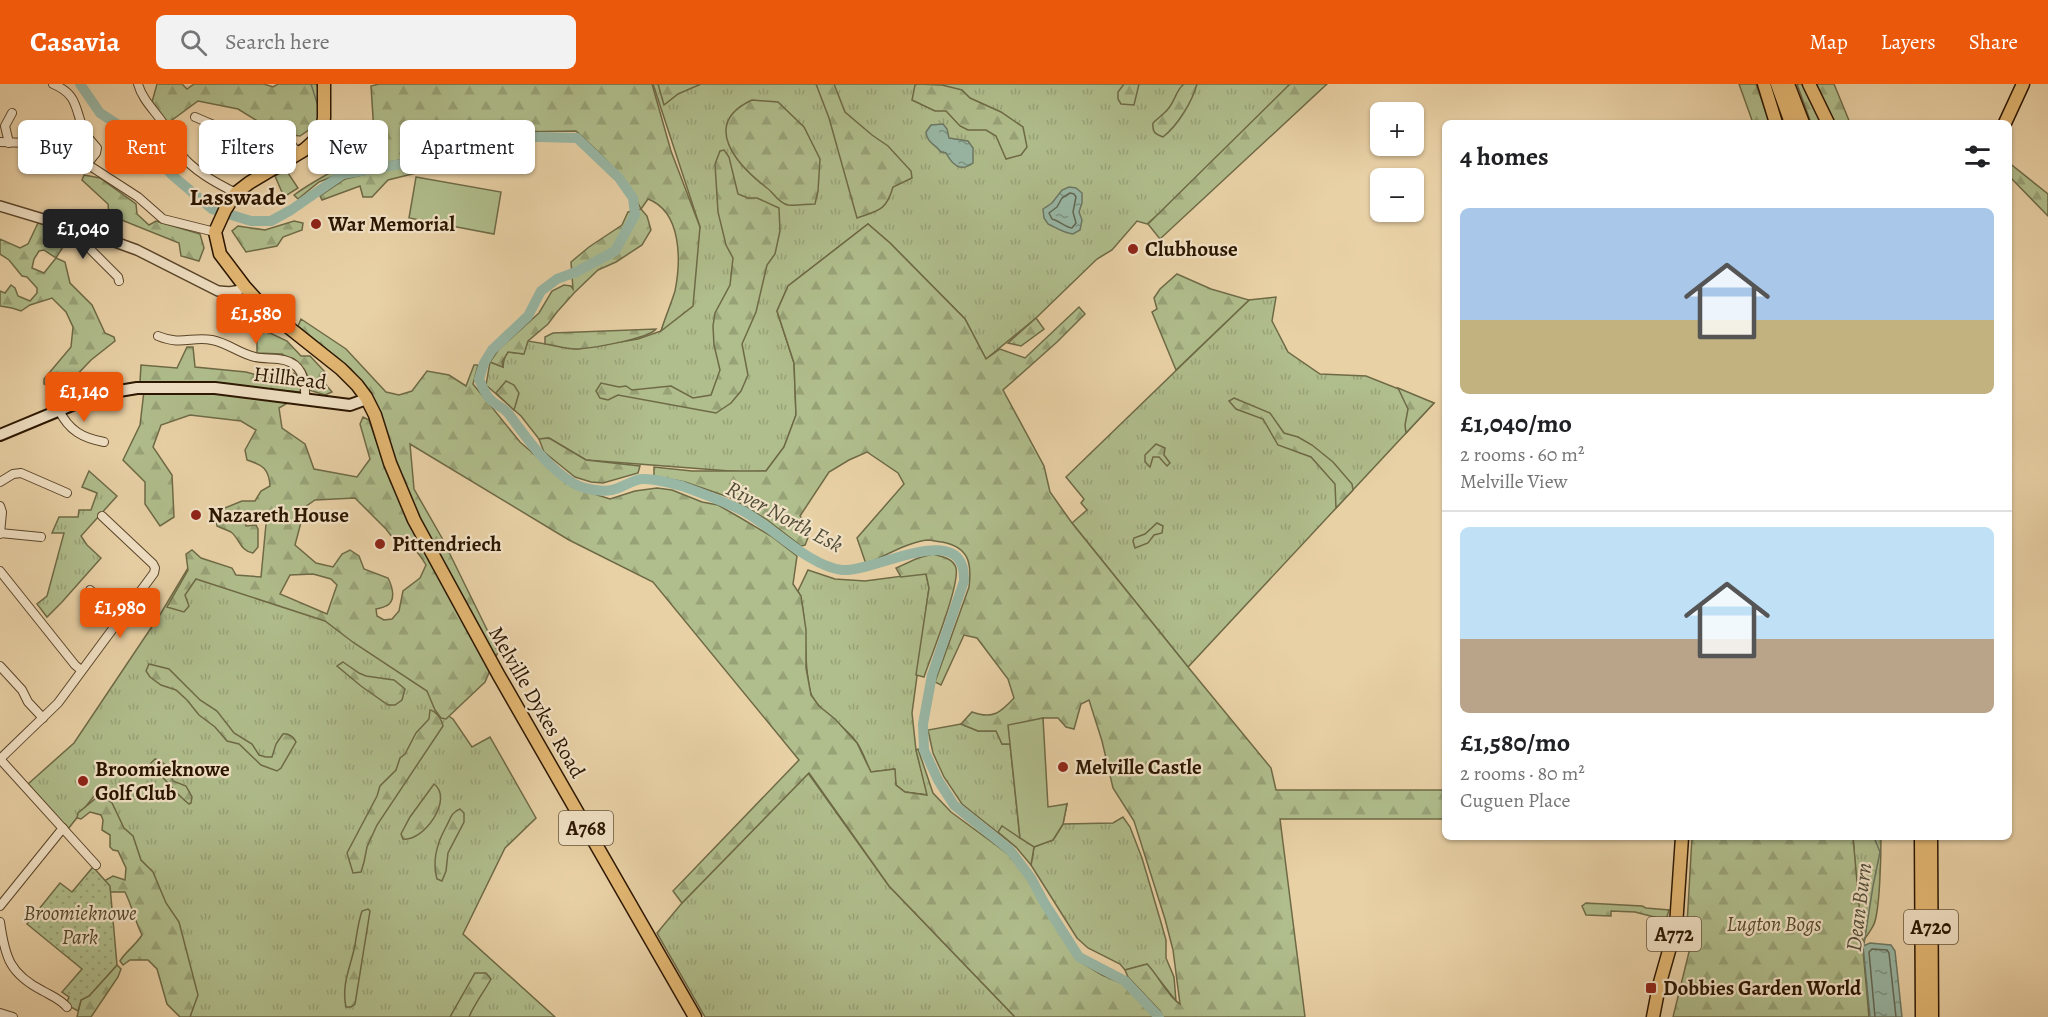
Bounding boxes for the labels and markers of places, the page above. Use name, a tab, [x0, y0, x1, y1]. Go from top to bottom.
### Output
pin: £1,040	[34, 209, 132, 260]
place label: War Memorial	[327, 210, 456, 238]
marker: War Memorial	[309, 217, 323, 231]
place label: Clubhouse	[1145, 235, 1238, 263]
marker: Clubhouse	[1126, 242, 1140, 256]
pin: £1,580	[207, 294, 305, 345]
pin: £1,140	[35, 372, 133, 423]
place label: Nazareth House	[208, 501, 349, 529]
marker: Nazareth House	[189, 508, 203, 522]
place label: Pittendriech	[392, 530, 502, 558]
marker: Pittendriech	[373, 537, 387, 551]
pin: £1,980	[71, 588, 169, 639]
place label: Melville Castle	[1075, 753, 1202, 781]
place label: Broomieknowe Golf Club	[95, 755, 230, 807]
marker: Melville Castle	[1056, 760, 1070, 774]
marker: Broomieknowe Golf Club	[76, 774, 90, 788]
place label: Dobbies Garden World	[1663, 974, 1862, 1002]
marker: Dobbies Garden World	[1644, 981, 1658, 995]

